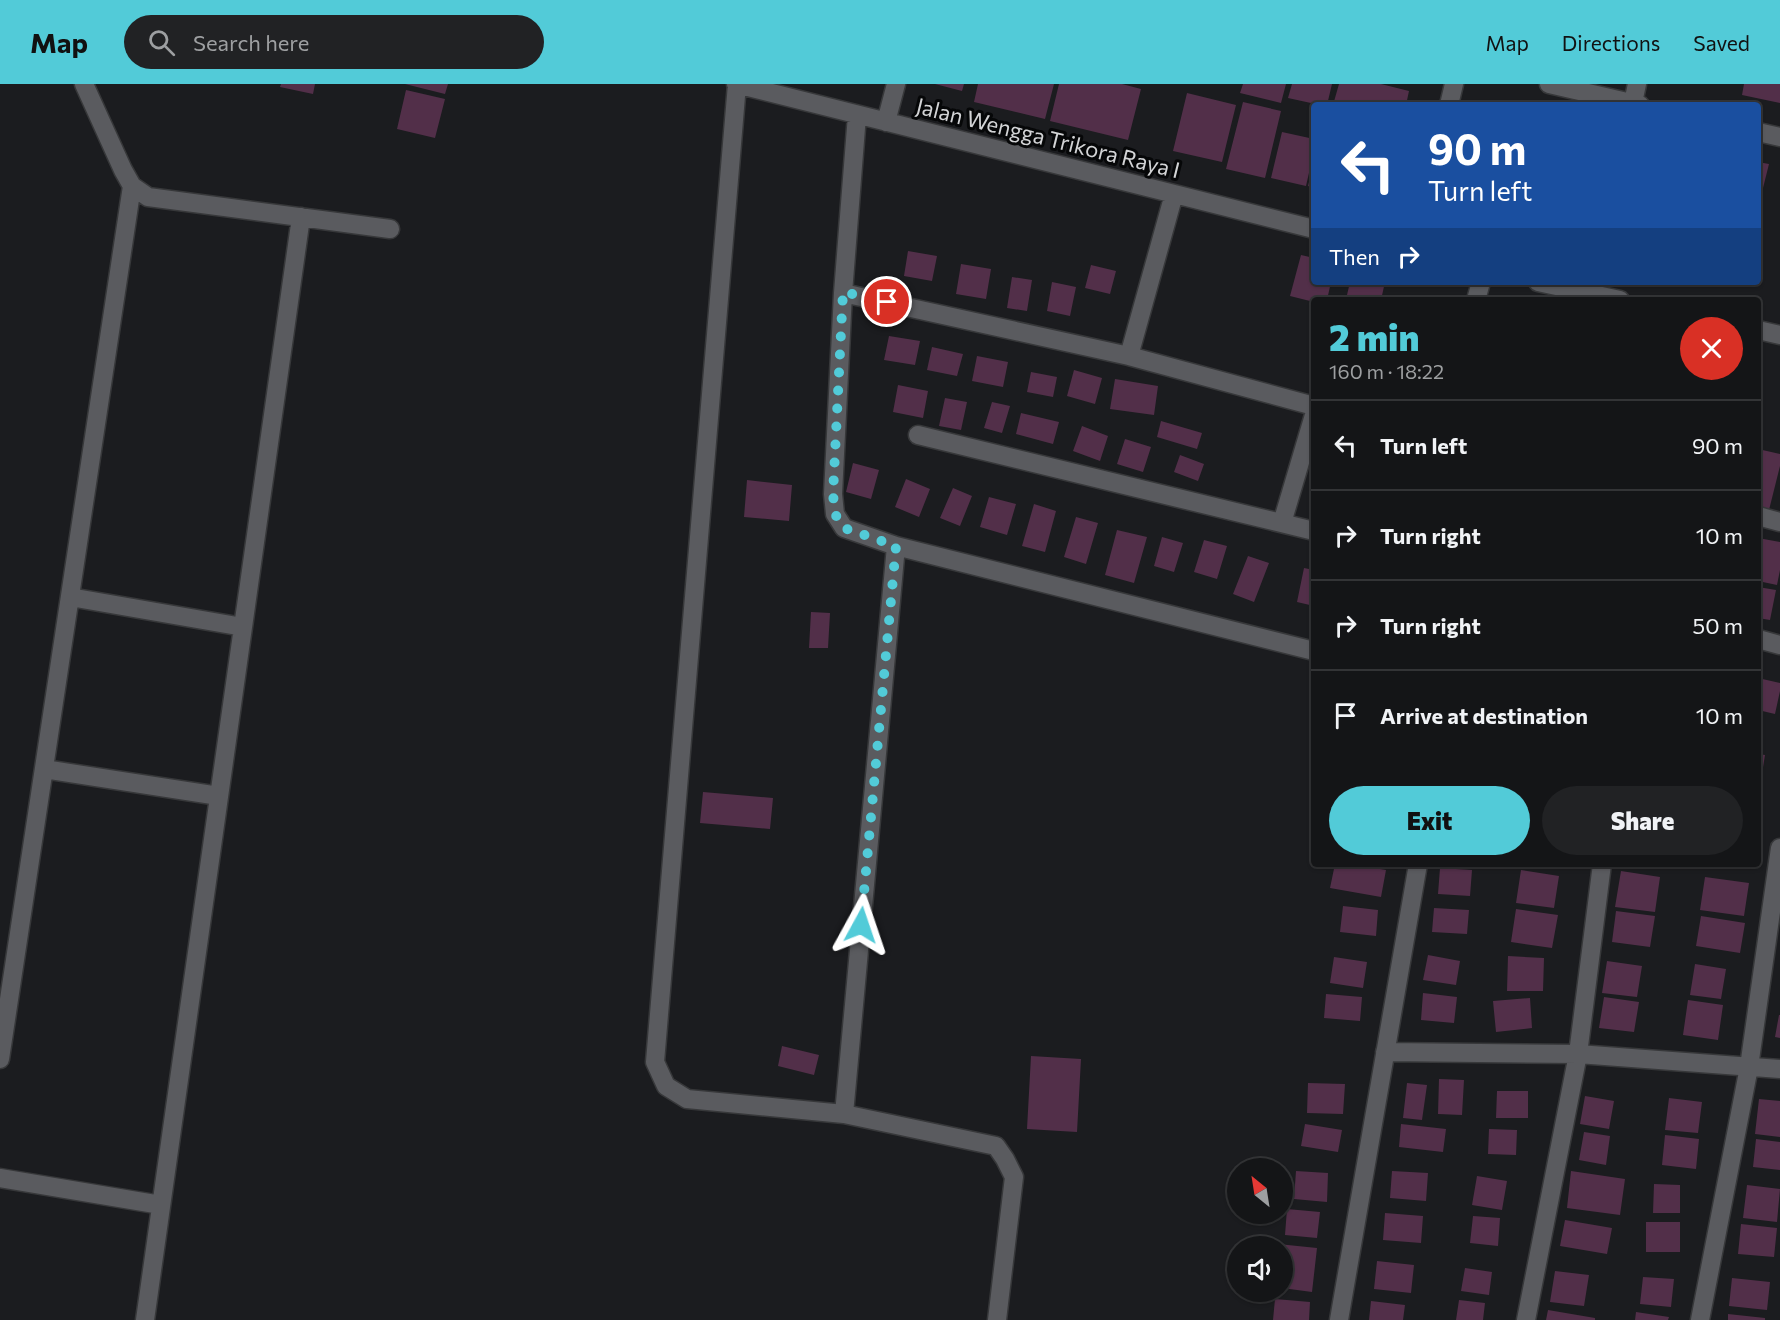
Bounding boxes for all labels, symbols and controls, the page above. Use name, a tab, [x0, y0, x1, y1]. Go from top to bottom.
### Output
search box	[124, 15, 544, 69]
text: Map	[30, 25, 88, 59]
icon: search	[145, 26, 178, 59]
text: Search here	[193, 29, 309, 56]
text: Map	[1486, 30, 1529, 55]
text: Directions	[1562, 30, 1660, 55]
text: Saved	[1693, 30, 1750, 55]
street label: Jalan Wengga Trikora Raya I	[913, 92, 1183, 183]
text: 90 m	[1428, 122, 1527, 174]
icon: left	[1329, 126, 1407, 204]
text: Turn left	[1428, 174, 1532, 207]
icon: right	[1392, 240, 1425, 273]
text: Then	[1329, 243, 1380, 270]
pin	[861, 276, 912, 327]
icon: arrive	[870, 285, 903, 318]
text: 2 min	[1329, 314, 1419, 358]
button: close	[1680, 317, 1743, 380]
text: 160 m · 18:22	[1329, 359, 1444, 383]
icon: left	[1329, 429, 1362, 462]
text: Turn left	[1380, 432, 1467, 459]
text: 90 m	[1692, 432, 1743, 459]
icon: right	[1329, 519, 1362, 552]
text: Turn right	[1380, 522, 1481, 549]
text: 10 m	[1696, 522, 1743, 549]
icon: right	[1329, 609, 1362, 642]
text: Turn right	[1380, 612, 1481, 639]
text: 50 m	[1693, 612, 1743, 639]
icon: arrive	[1329, 699, 1362, 732]
text: Arrive at destination	[1380, 702, 1588, 729]
text: 10 m	[1696, 702, 1743, 729]
button: Exit	[1329, 786, 1530, 855]
button: Share	[1542, 786, 1743, 855]
position arrow	[829, 893, 893, 957]
north arrow	[1227, 1158, 1293, 1224]
map controls	[1227, 1158, 1293, 1302]
button: sound	[1227, 1236, 1293, 1302]

